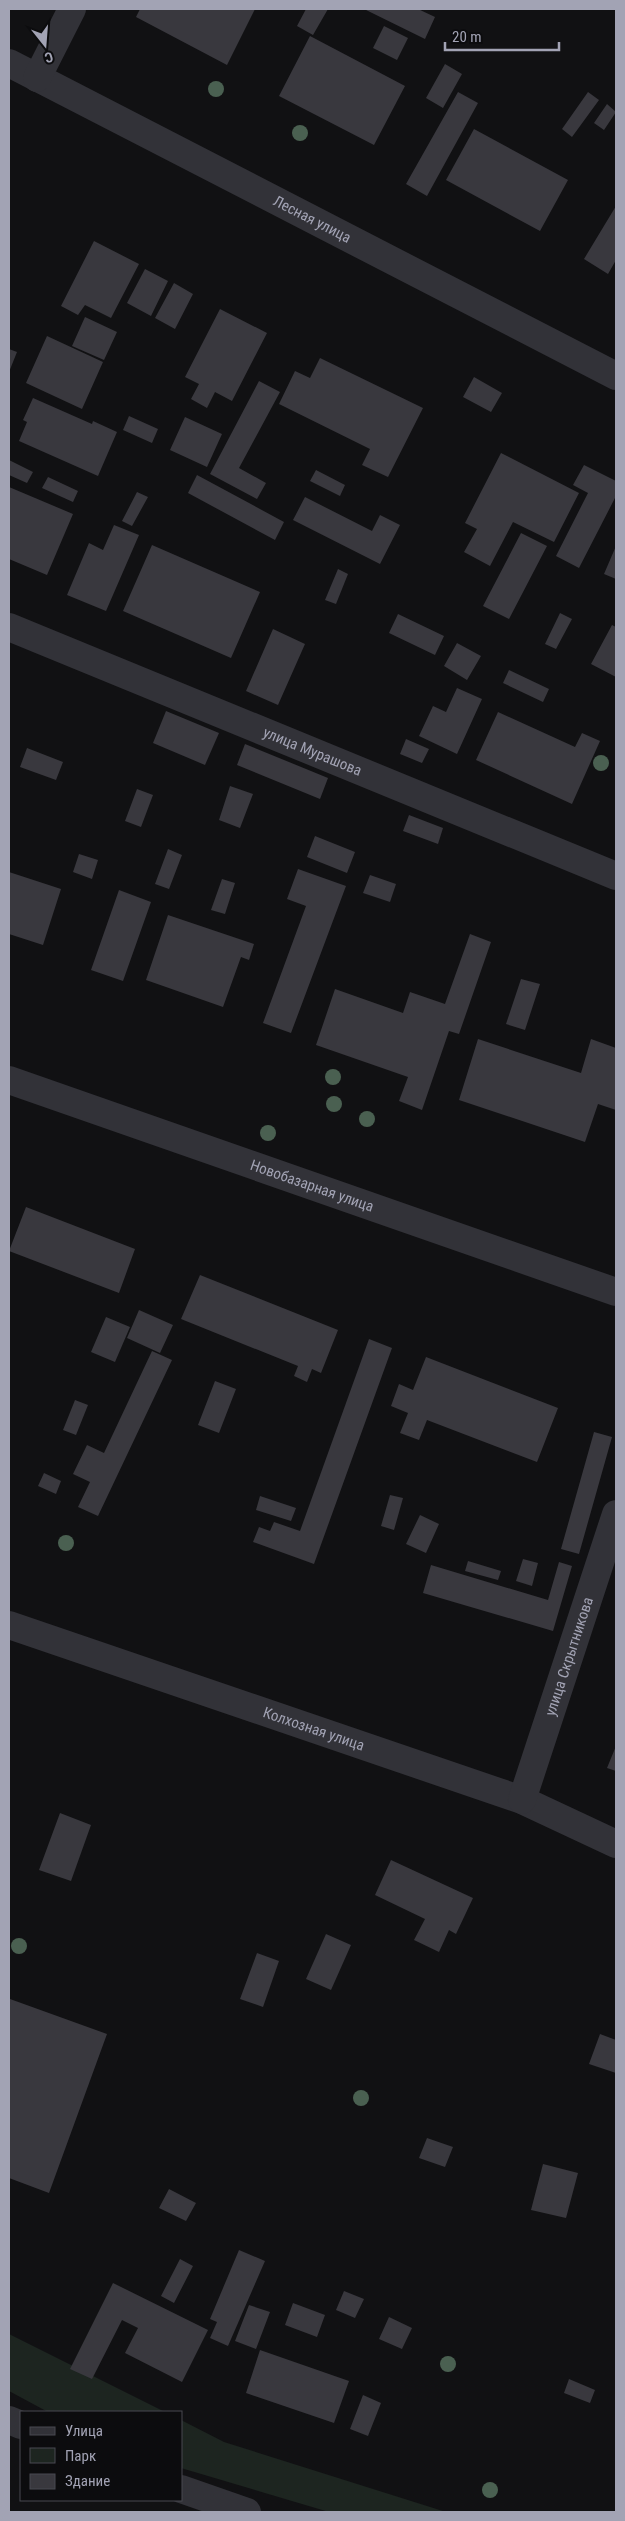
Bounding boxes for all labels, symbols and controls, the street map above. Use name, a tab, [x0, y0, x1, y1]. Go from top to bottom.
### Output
north arrow	[20, 20, 70, 70]
scale bar	[445, 20, 559, 52]
text: 20 m	[452, 28, 482, 46]
text: С	[43, 49, 55, 66]
street label: Лесная улица	[270, 192, 354, 247]
street label: улица Мурашова	[261, 723, 364, 780]
street label: Новобазарная улица	[248, 1156, 376, 1216]
street label: улица Скрытникова	[541, 1595, 597, 1718]
street label: Колхозная улица	[261, 1703, 367, 1755]
legend	[20, 2411, 182, 2501]
text: Улица	[65, 2422, 103, 2440]
text: Парк	[65, 2447, 96, 2465]
text: Здание	[65, 2472, 110, 2490]

